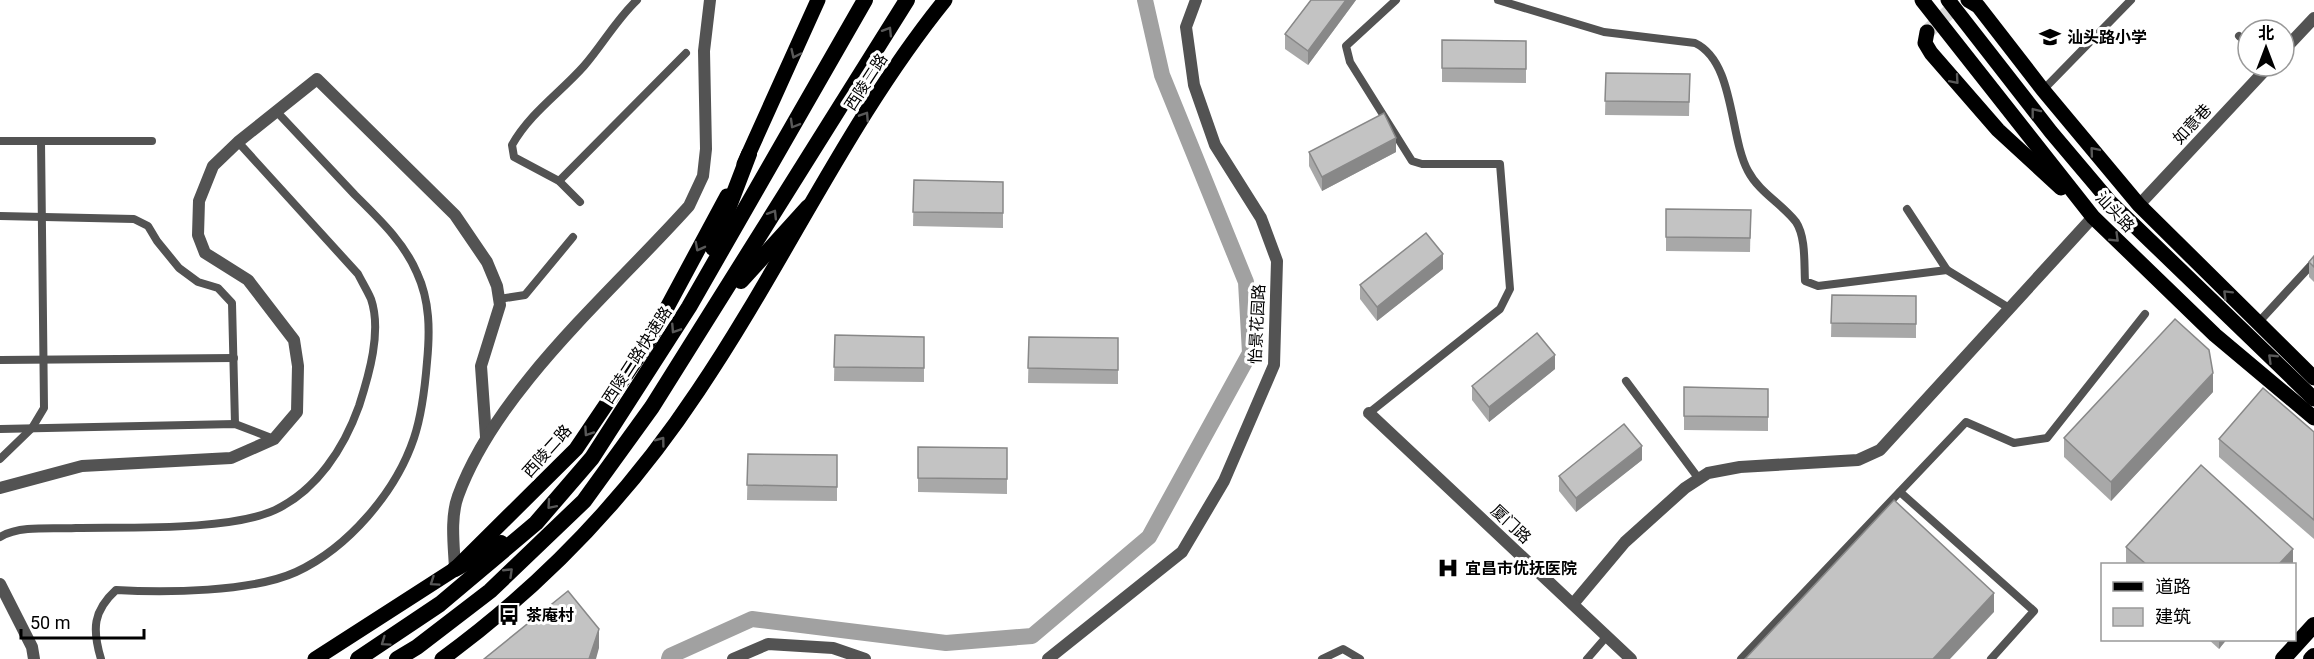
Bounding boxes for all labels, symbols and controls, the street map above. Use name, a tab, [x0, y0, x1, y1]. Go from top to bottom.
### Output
north arrow	[2236, 18, 2296, 78]
text: 北	[2258, 24, 2274, 43]
school or university icon: 汕头路小学	[2038, 25, 2062, 49]
one-way arrow	[880, 27, 892, 37]
place label: 汕头路小学	[2067, 28, 2147, 47]
one-way arrow	[791, 47, 803, 58]
street label: 西陵二路	[841, 50, 891, 114]
one-way arrow	[1948, 73, 1959, 84]
street label: 如意巷	[2169, 100, 2215, 148]
one-way arrow	[2032, 108, 2043, 119]
one-way arrow	[858, 112, 870, 122]
one-way arrow	[789, 117, 801, 128]
one-way arrow	[2090, 147, 2101, 158]
street label: 汕头路	[2092, 188, 2138, 236]
one-way arrow	[766, 210, 778, 220]
one-way arrow	[2108, 231, 2118, 242]
one-way arrow	[695, 241, 706, 251]
street label: 怡景花园路	[1245, 284, 1269, 364]
one-way arrow	[2223, 290, 2234, 300]
street label: 西陵二路快速路	[599, 303, 675, 407]
one-way arrow	[671, 323, 683, 333]
one-way arrow	[2268, 355, 2279, 366]
street label: 西陵二路	[519, 421, 575, 481]
one-way arrow	[584, 425, 595, 436]
one-way arrow	[653, 436, 664, 447]
one-way arrow	[547, 498, 558, 509]
street label: 厦门路	[1487, 501, 1535, 547]
hospital icon: 宜昌市优抚医院	[1436, 556, 1460, 580]
place label: 宜昌市优抚医院	[1465, 559, 1577, 578]
legend	[2101, 563, 2296, 641]
one-way arrow	[502, 569, 513, 580]
one-way arrow	[430, 575, 440, 587]
text: 道路	[2155, 576, 2191, 597]
scale bar	[21, 602, 144, 640]
bus stop icon: 茶庵村	[497, 603, 521, 627]
place label: 茶庵村	[526, 606, 574, 625]
text: 建筑	[2155, 606, 2191, 627]
text: 50 m	[30, 612, 70, 633]
one-way arrow	[380, 635, 391, 646]

